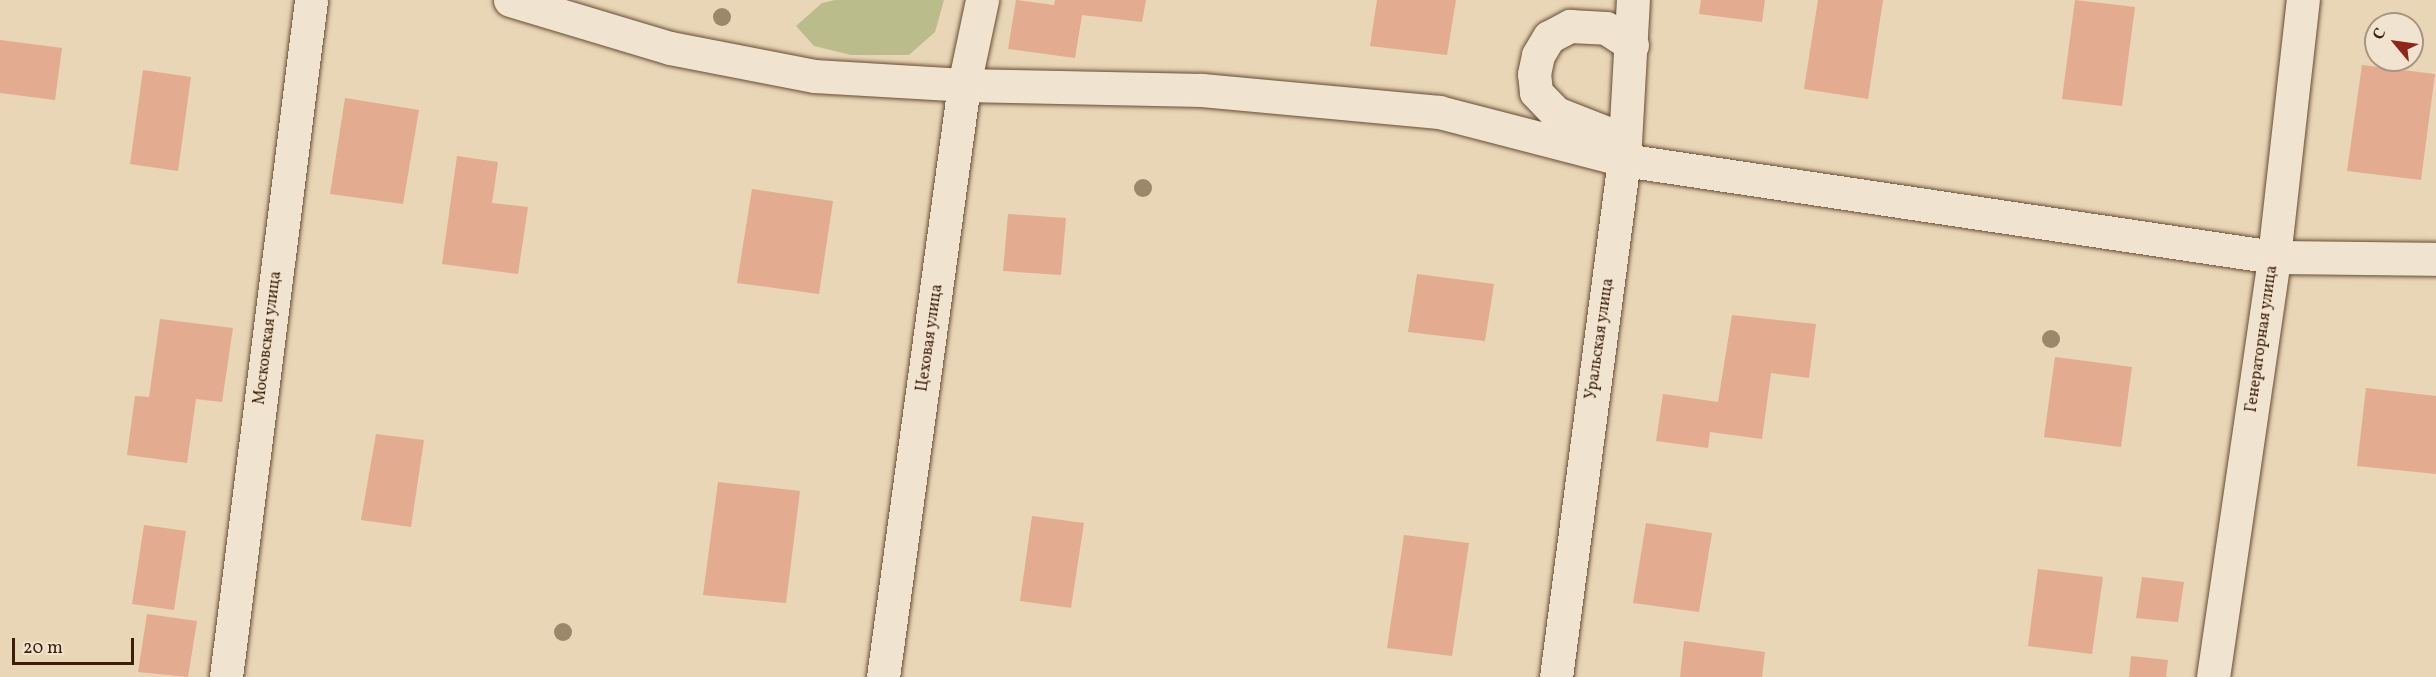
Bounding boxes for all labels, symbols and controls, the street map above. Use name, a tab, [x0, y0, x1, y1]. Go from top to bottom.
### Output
north arrow	[2364, 12, 2424, 72]
text: С	[2368, 24, 2392, 44]
street label: Генераторная улица	[2242, 264, 2282, 414]
street label: Московская улица	[250, 270, 286, 406]
street label: Уральская улица	[1582, 277, 1618, 401]
street label: Цеховая улица	[913, 283, 947, 393]
scale bar	[15, 626, 136, 664]
text: 20 m	[23, 636, 63, 661]

